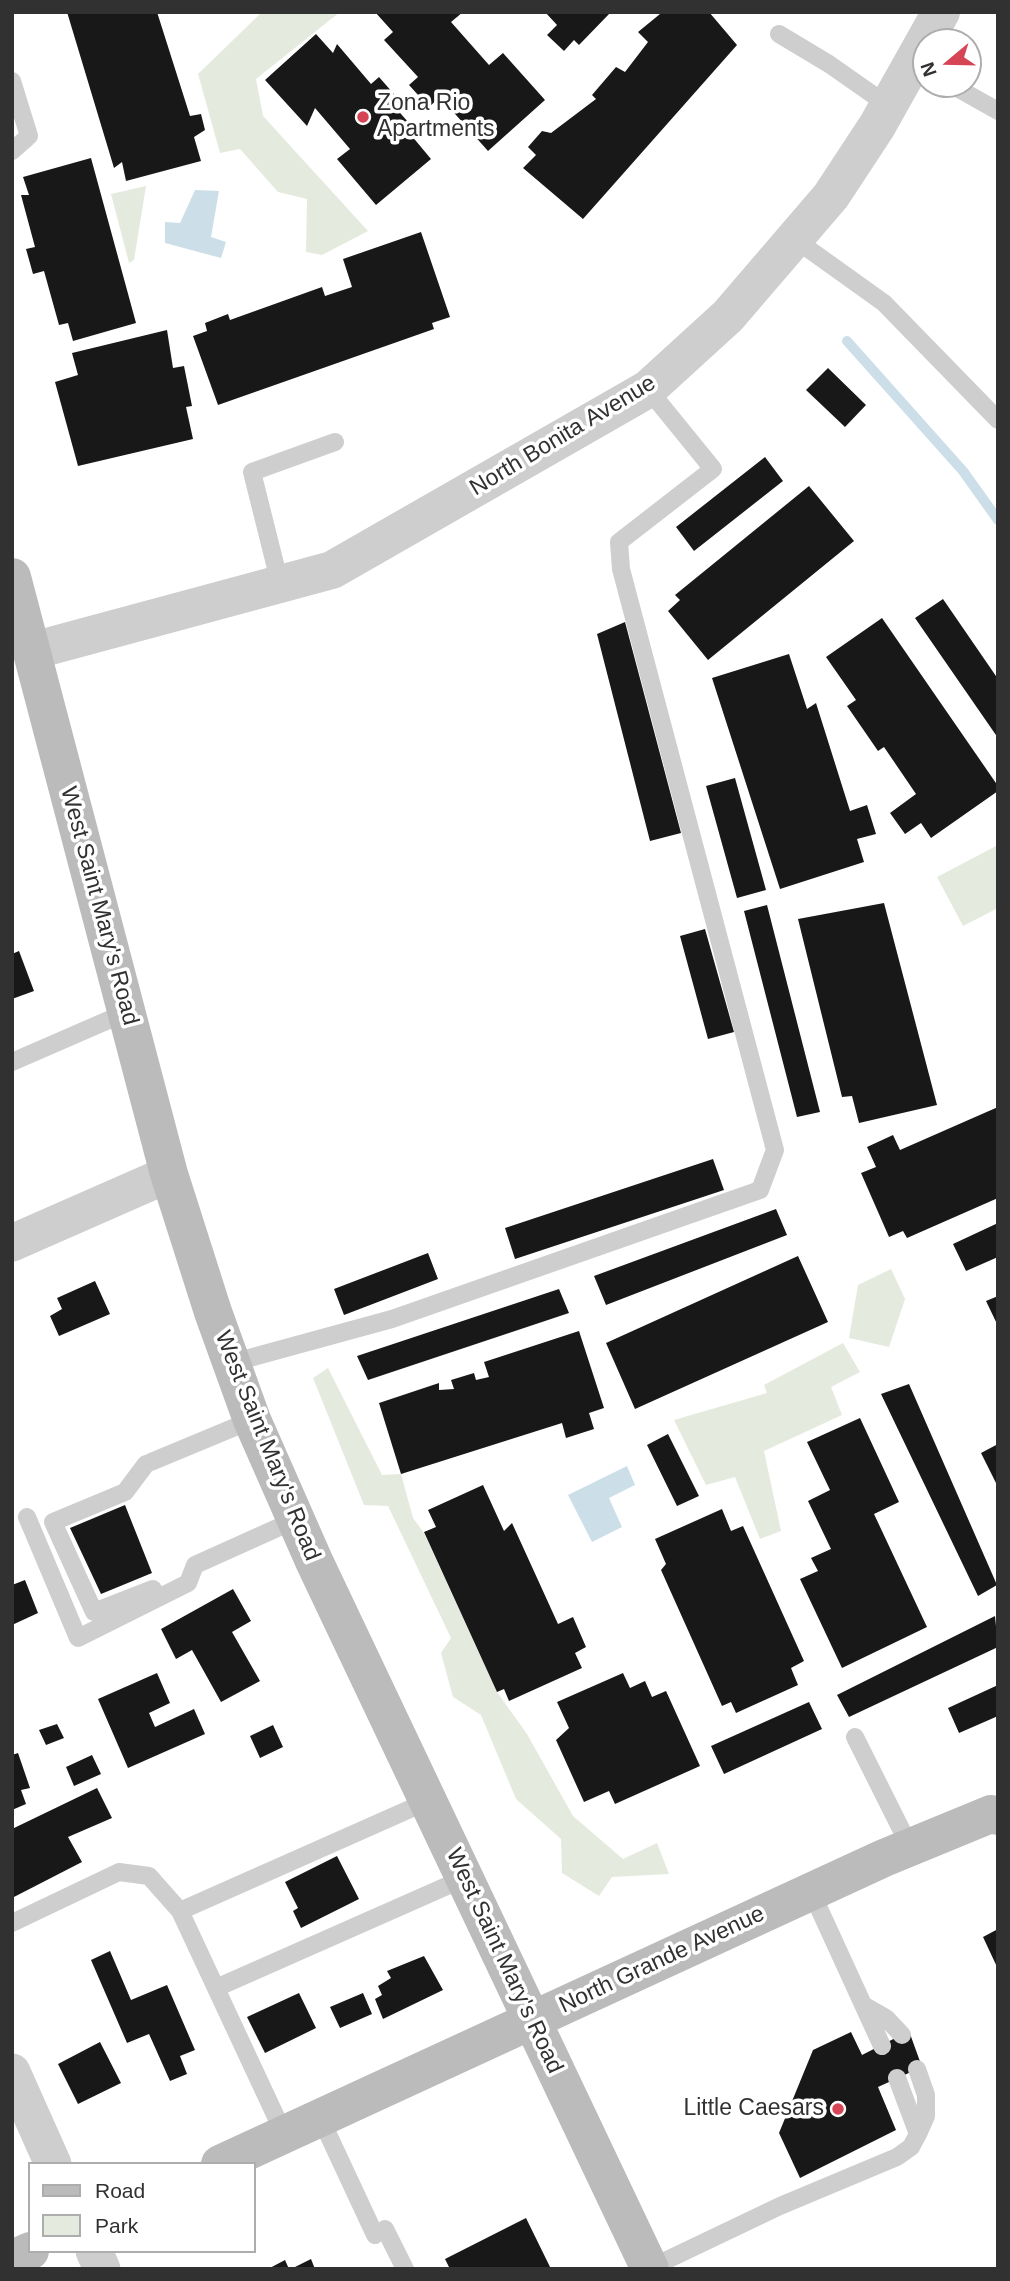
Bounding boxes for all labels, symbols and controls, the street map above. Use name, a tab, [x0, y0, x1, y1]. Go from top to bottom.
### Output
north arrow	[912, 28, 982, 98]
text: N	[916, 59, 941, 79]
place label: Zona Rio Apartments	[377, 90, 495, 144]
marker: Zona Rio Apartments	[355, 109, 371, 125]
street label: North Bonita Avenue	[465, 370, 661, 502]
street label: West Saint Mary's Road	[54, 784, 144, 1028]
street label: West Saint Mary's Road	[208, 1327, 326, 1565]
street label: West Saint Mary's Road	[440, 1844, 568, 2078]
street label: North Grande Avenue	[555, 1900, 769, 2020]
place label: Little Caesars	[683, 2095, 824, 2123]
marker: Little Caesars	[830, 2101, 846, 2117]
legend	[28, 2162, 256, 2253]
text: Road	[95, 2179, 145, 2202]
text: Park	[95, 2214, 138, 2237]

